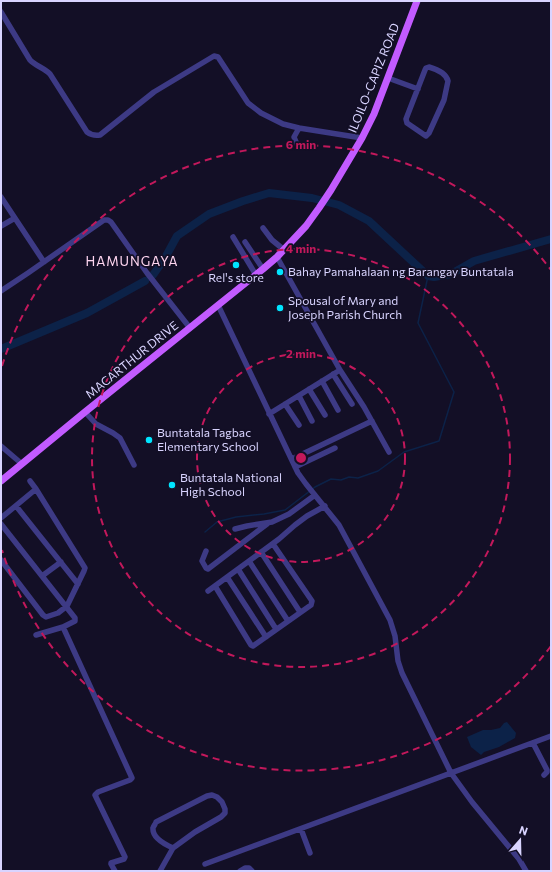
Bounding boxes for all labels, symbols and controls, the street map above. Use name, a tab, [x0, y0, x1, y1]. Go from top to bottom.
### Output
street label: ILOILO-CAPIZ ROAD	[345, 21, 402, 134]
text: 6 min	[286, 137, 316, 151]
text: 4 min	[286, 241, 316, 255]
district label: HAMUNGAYA	[86, 253, 178, 269]
marker: Rel's store	[231, 260, 241, 270]
place label: Bahay Pamahalaan ng Barangay Buntatala	[288, 264, 514, 278]
marker: Bahay Pamahalaan ng Barangay Buntatala	[275, 267, 285, 277]
place label: Rel's store	[208, 270, 264, 284]
place label: Spousal of Mary and Joseph Parish Church	[288, 293, 402, 322]
marker: Spousal of Mary and Joseph Parish Church	[275, 303, 285, 313]
street label: MACARTHUR DRIVE	[82, 318, 180, 401]
text: 2 min	[286, 346, 316, 360]
place label: Buntatala Tagbac Elementary School	[157, 425, 259, 453]
marker: Buntatala Tagbac Elementary School	[144, 435, 154, 445]
centre of rings	[294, 451, 308, 465]
place label: Buntatala National High School	[180, 470, 282, 498]
marker: Buntatala National High School	[167, 480, 177, 490]
north arrow	[500, 820, 540, 860]
text: N	[517, 823, 530, 838]

